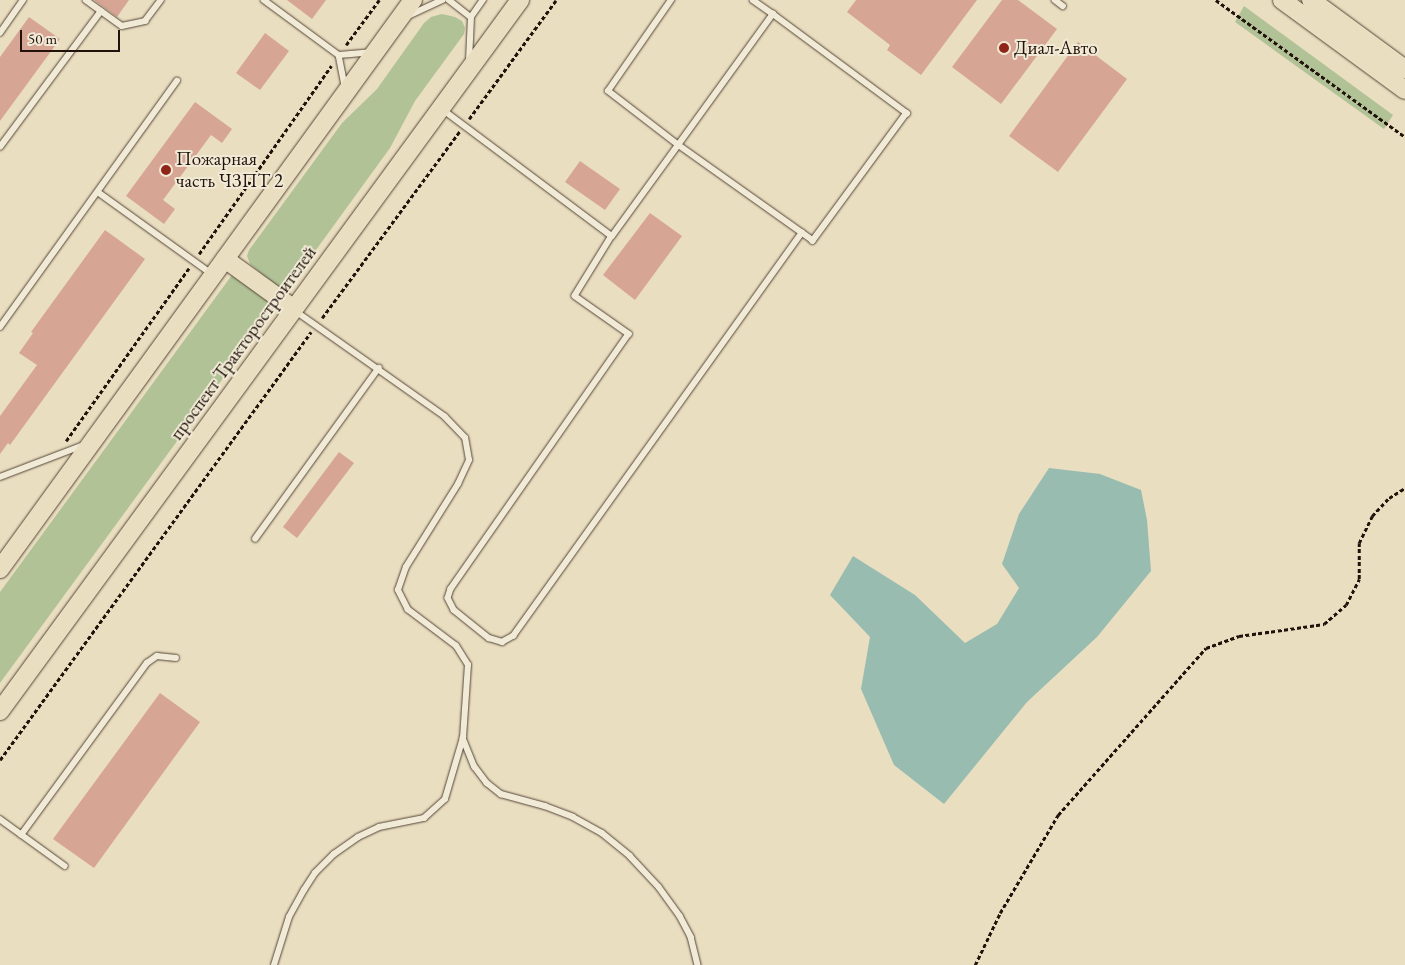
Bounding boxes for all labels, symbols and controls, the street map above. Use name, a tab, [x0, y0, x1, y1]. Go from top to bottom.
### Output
scale bar	[22, 20, 122, 52]
text: 50 m	[28, 29, 57, 48]
place label: Диал-Авто	[1014, 37, 1098, 59]
marker: Диал-Авто	[998, 42, 1010, 54]
place label: Пожарная часть ЧЗПТ 2	[176, 148, 283, 192]
marker: Пожарная часть ЧЗПТ 2	[160, 164, 172, 176]
street label: проспект Тракторостроителей	[165, 242, 321, 444]

